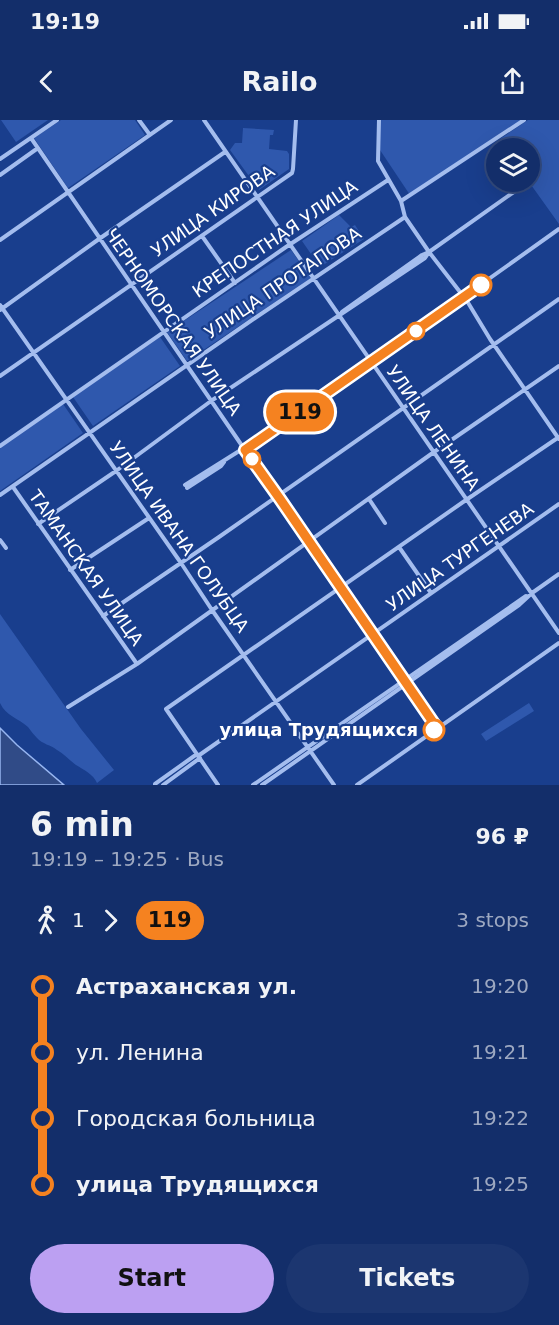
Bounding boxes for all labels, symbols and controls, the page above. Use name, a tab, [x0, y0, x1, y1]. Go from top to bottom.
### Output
text: 19:19	[30, 9, 100, 34]
icon: back	[30, 65, 63, 98]
icon: share	[496, 65, 529, 98]
text: Railo	[241, 66, 318, 97]
map controls	[486, 138, 540, 192]
button: layers	[486, 138, 540, 192]
street label: УЛИЦА КИРОВА	[147, 160, 279, 261]
street label: КРЕПОСТНАЯ УЛИЦА	[188, 175, 362, 302]
street label: УЛИЦА ПРОТАПОВА	[200, 222, 366, 343]
street label: ЧЕРНОМОРСКАЯ УЛИЦА	[101, 224, 246, 420]
unlabelled marker	[470, 274, 492, 296]
unlabelled marker	[407, 322, 425, 340]
street label: УЛИЦА ЛЕНИНА	[382, 361, 485, 495]
line badge: 119	[266, 392, 334, 432]
text: 119	[278, 400, 322, 424]
street label: УЛИЦА ИВАНА ГОЛУБЦА	[105, 437, 254, 637]
unlabelled marker	[243, 450, 261, 468]
street label: ТАМАНСКАЯ УЛИЦА	[24, 485, 148, 650]
street label: УЛИЦА ТУРГЕНЕВА	[382, 497, 538, 615]
place label: улица Трудящихся	[219, 719, 418, 740]
marker: улица Трудящихся	[423, 719, 445, 741]
text: 6 min	[30, 805, 134, 844]
text: 96 ₽	[475, 824, 529, 849]
text: 19:19 – 19:25 · Bus	[30, 847, 224, 871]
icon: walk	[30, 904, 63, 937]
icon: forward	[94, 904, 127, 937]
text: 1	[72, 908, 85, 932]
text: 119	[148, 908, 192, 932]
text: 3 stops	[456, 908, 529, 932]
text: Астраханская ул.	[76, 974, 297, 999]
text: 19:20	[471, 974, 529, 998]
text: ул. Ленина	[76, 1040, 204, 1065]
text: 19:21	[471, 1040, 529, 1064]
text: Городская больница	[76, 1106, 316, 1131]
text: 19:22	[471, 1106, 529, 1130]
text: улица Трудящихся	[76, 1172, 319, 1197]
text: 19:25	[471, 1172, 529, 1196]
button: Start	[30, 1244, 274, 1313]
button: Tickets	[286, 1244, 529, 1313]

